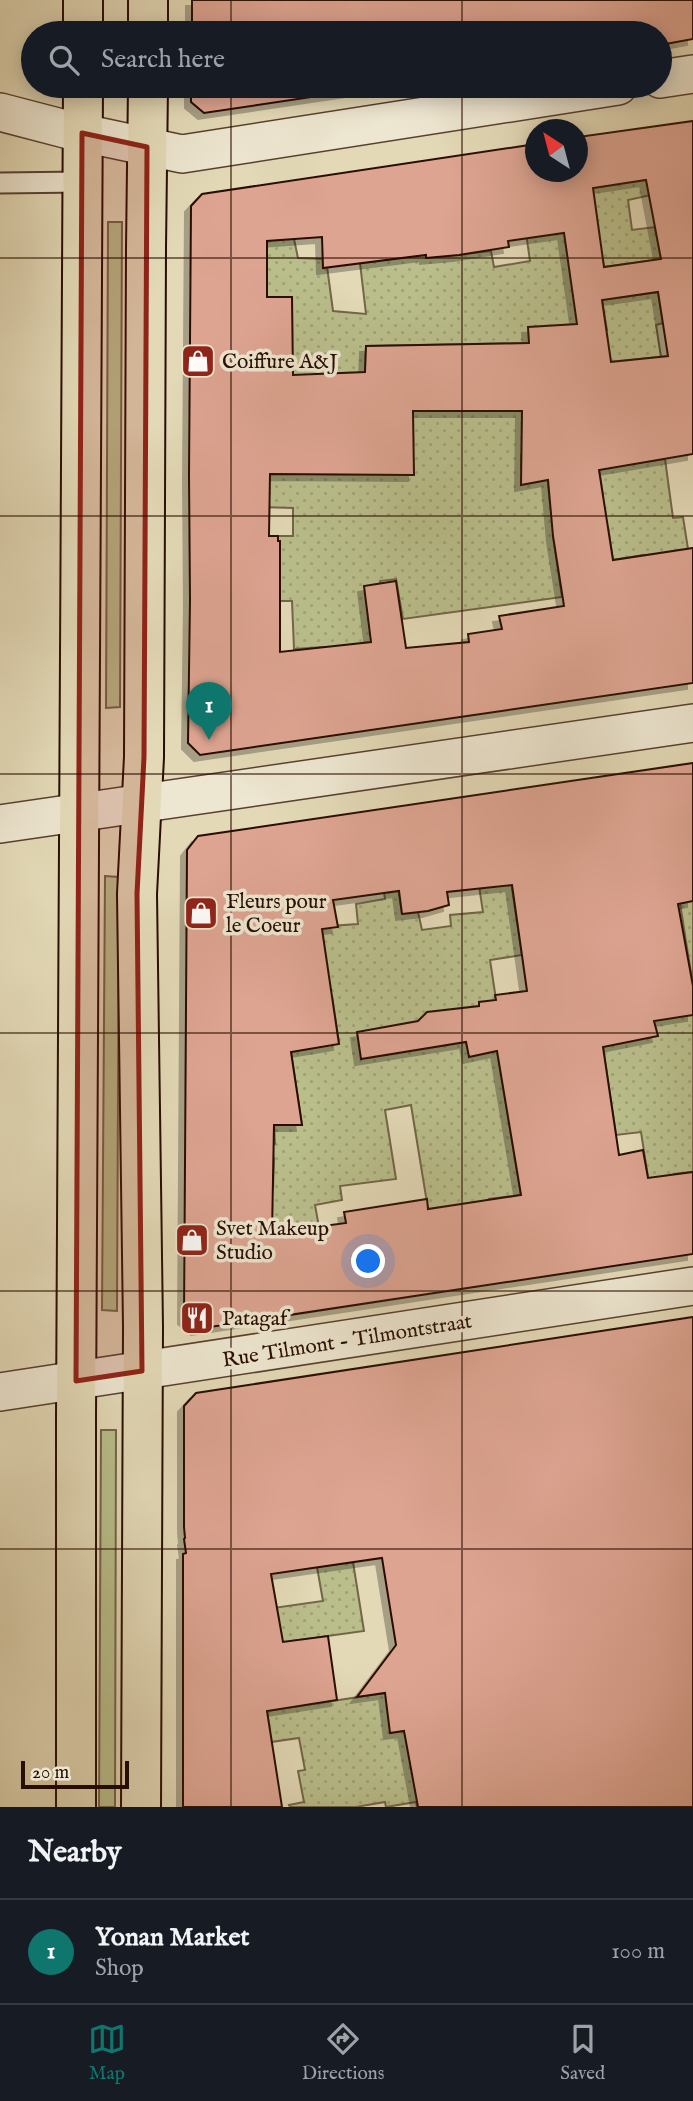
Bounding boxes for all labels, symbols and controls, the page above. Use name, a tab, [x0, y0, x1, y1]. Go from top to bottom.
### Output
search box	[21, 21, 672, 98]
icon: search	[45, 41, 83, 79]
text: Search here	[101, 43, 225, 76]
north arrow	[525, 119, 588, 182]
shop icon: Coiffure A&J	[179, 342, 217, 380]
place label: Coiffure A&J	[222, 349, 338, 376]
pin: 1	[186, 682, 232, 740]
place label: Fleurs pour le Coeur	[226, 889, 327, 940]
shop icon: Fleurs pour le Coeur	[182, 894, 220, 932]
place label: Svet Makeup Studio	[216, 1216, 329, 1267]
shop icon: Svet Makeup Studio	[173, 1221, 211, 1259]
your location	[351, 1244, 385, 1278]
restaurant icon: Patagaf	[178, 1299, 216, 1337]
place label: Patagaf	[222, 1306, 291, 1333]
street label: Rue Tilmont - Tilmontstraat	[221, 1308, 474, 1375]
scale bar	[21, 1758, 130, 1790]
text: 20 m	[32, 1761, 69, 1785]
text: Nearby	[28, 1834, 121, 1872]
text: Yonan Market	[95, 1921, 249, 1954]
text: 1	[47, 1937, 55, 1966]
text: 100 m	[611, 1937, 665, 1966]
text: Shop	[95, 1954, 144, 1983]
tab: Map	[88, 2020, 126, 2086]
tab: Directions	[302, 2020, 384, 2086]
tab: Saved	[560, 2020, 605, 2086]

